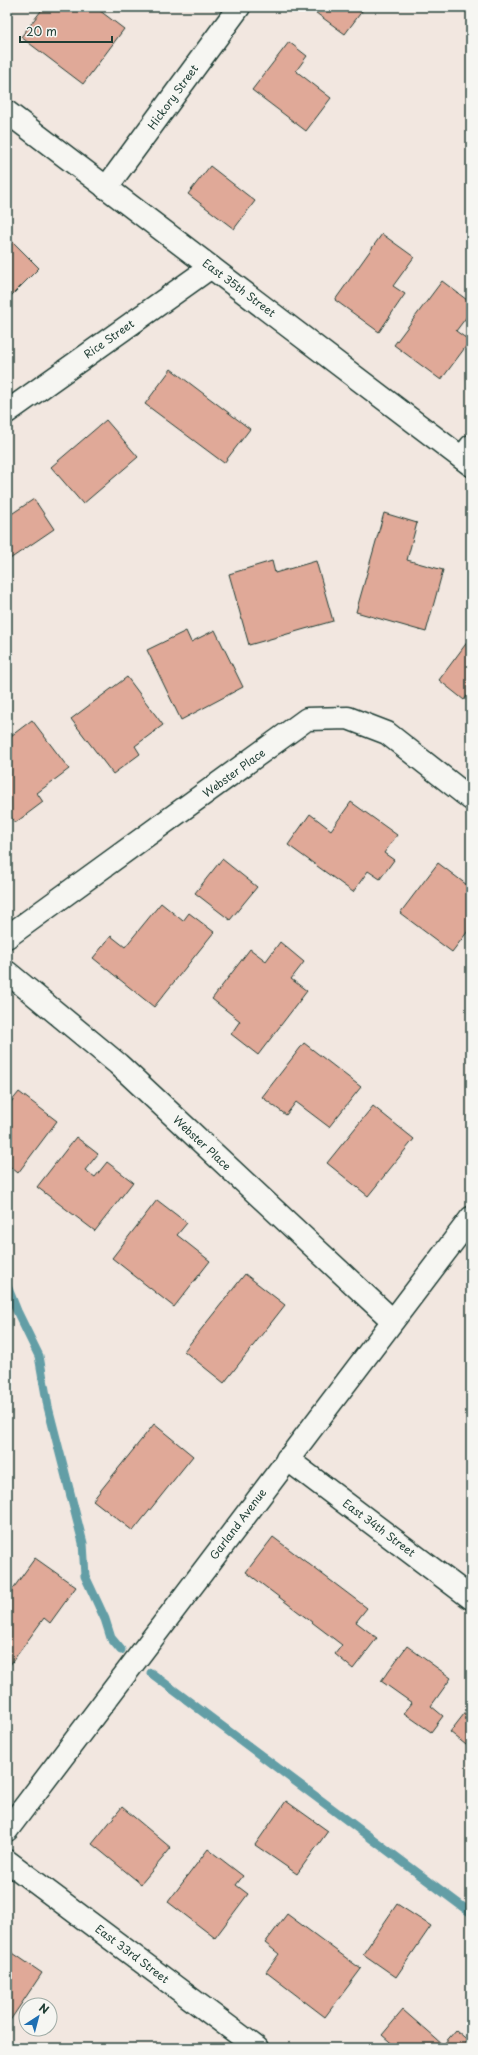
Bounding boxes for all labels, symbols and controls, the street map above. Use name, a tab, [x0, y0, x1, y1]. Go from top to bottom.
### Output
scale bar	[20, 18, 112, 44]
text: 20 m	[26, 22, 57, 40]
street label: Hickory Street	[143, 60, 202, 133]
street label: East 35th Street	[199, 254, 280, 321]
street label: Rice Street	[80, 315, 138, 362]
street label: Webster Place	[199, 744, 269, 801]
street label: Webster Place	[169, 1111, 235, 1174]
street label: Garland Avenue	[205, 1485, 270, 1563]
street label: East 34th Street	[339, 1495, 420, 1561]
street label: East 33rd Street	[92, 1920, 173, 1987]
north arrow	[18, 1997, 58, 2037]
text: N	[36, 1999, 53, 2018]

